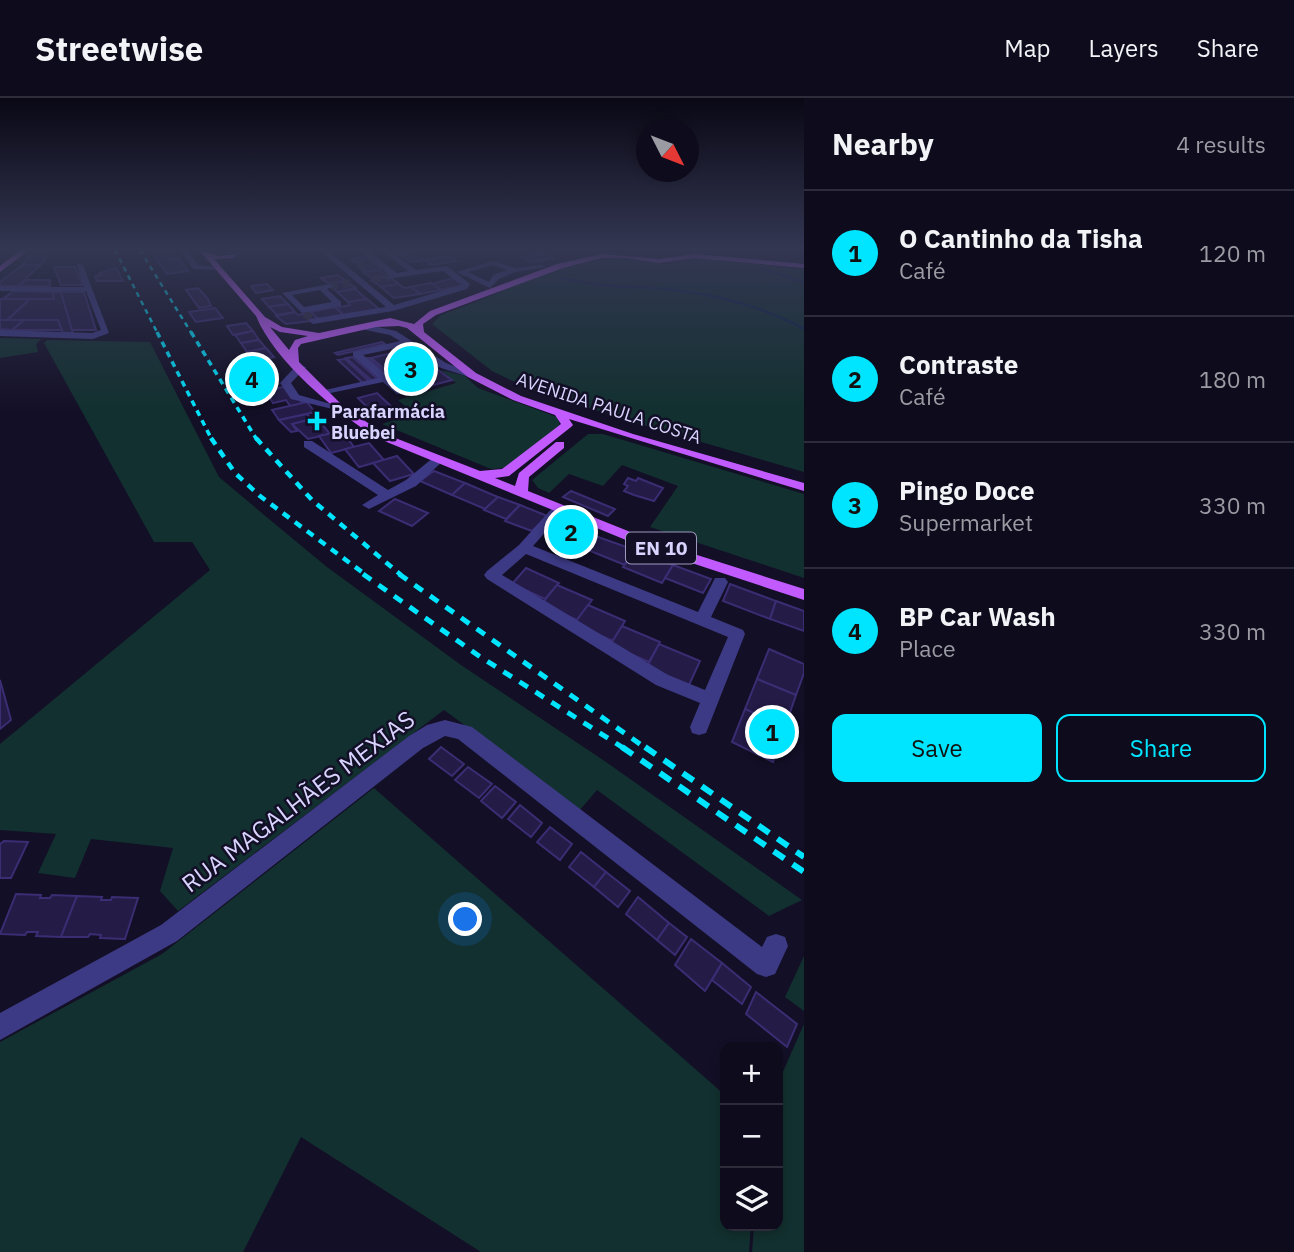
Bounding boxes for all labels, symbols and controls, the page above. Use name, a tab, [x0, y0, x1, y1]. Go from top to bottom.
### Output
text: Streetwise	[35, 27, 203, 70]
text: Map	[1004, 32, 1051, 64]
text: Layers	[1089, 32, 1159, 64]
text: Share	[1197, 32, 1259, 64]
north arrow	[636, 119, 699, 182]
text: Nearby	[832, 124, 934, 163]
text: 4 results	[1176, 129, 1266, 159]
text: O Cantinho da Tisha	[899, 221, 1143, 255]
text: 1	[848, 238, 862, 268]
text: 120 m	[1199, 238, 1266, 268]
text: Café	[899, 255, 946, 285]
pin: 3	[388, 343, 434, 395]
text: Contraste	[899, 347, 1018, 381]
pin: 4	[229, 353, 275, 405]
text: 2	[848, 364, 862, 394]
text: 180 m	[1199, 364, 1266, 394]
street label: AVENIDA PAULA COSTA	[514, 367, 705, 449]
text: Café	[899, 381, 946, 411]
place label: Parafarmácia Bluebei	[331, 400, 445, 444]
marker: Parafarmácia Bluebei	[309, 413, 325, 429]
text: Pingo Doce	[899, 473, 1035, 507]
text: 3	[848, 490, 862, 520]
text: 330 m	[1199, 490, 1266, 520]
pin: 2	[548, 506, 594, 558]
text: Supermarket	[899, 507, 1033, 537]
road number: EN 10	[626, 533, 696, 564]
text: BP Car Wash	[899, 599, 1056, 633]
text: 4	[848, 616, 862, 646]
text: 330 m	[1199, 616, 1266, 646]
text: Place	[899, 633, 956, 663]
street label: RUA MAGALHÃES MEXIAS	[175, 703, 421, 899]
pin: 1	[749, 706, 795, 758]
button: Save	[832, 714, 1042, 782]
button: Share	[1056, 714, 1266, 782]
your location	[448, 902, 482, 936]
map controls	[720, 1042, 783, 1231]
button: +	[720, 1042, 783, 1105]
button: −	[720, 1105, 783, 1168]
button: layers	[720, 1168, 783, 1231]

